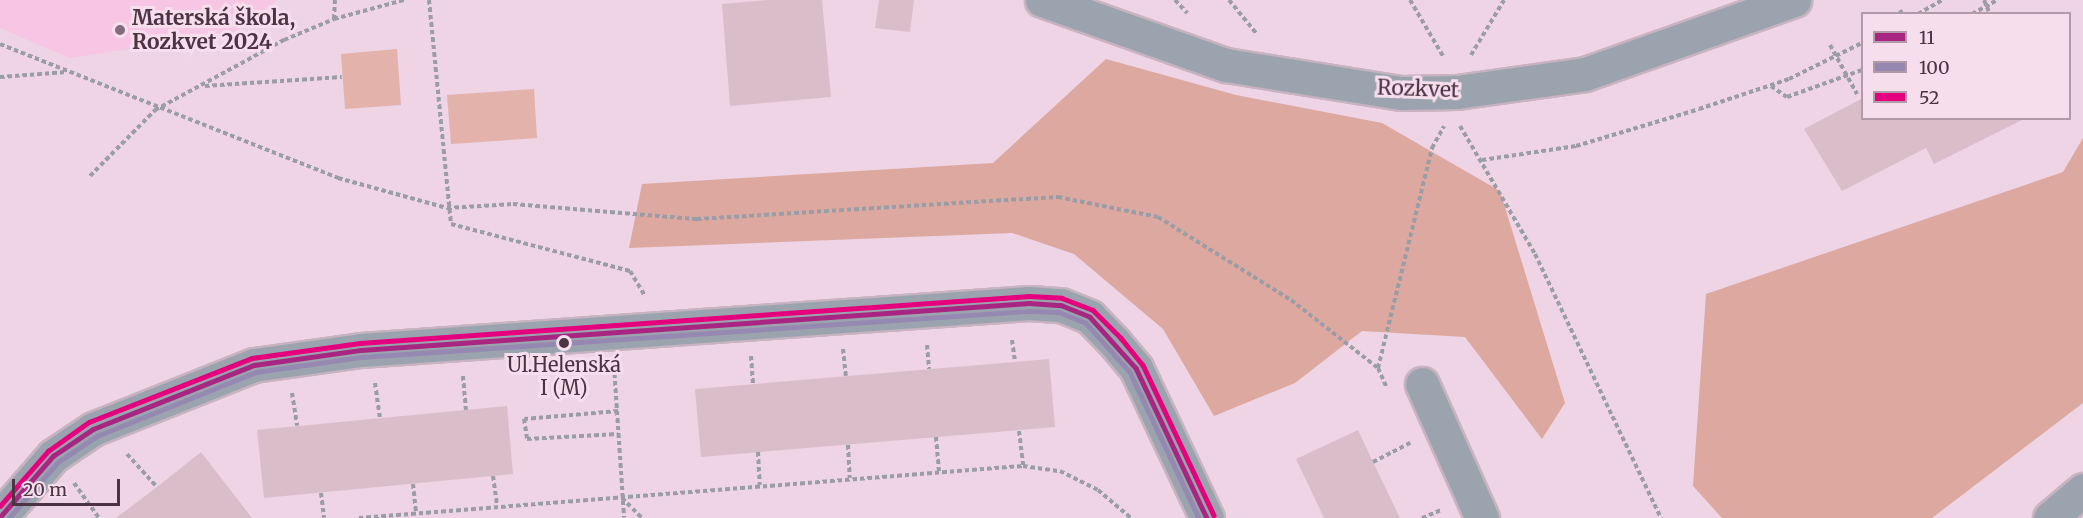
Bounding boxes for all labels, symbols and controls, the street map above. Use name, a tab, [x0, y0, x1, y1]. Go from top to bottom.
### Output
place label: Materská škola, Rozkvet 2024	[132, 5, 295, 55]
legend	[1861, 12, 2071, 120]
marker: Materská škola, Rozkvet 2024	[113, 23, 127, 37]
text: 11	[1919, 26, 1935, 49]
text: 100	[1919, 56, 1950, 79]
street label: Rozkvet	[1377, 75, 1459, 103]
text: 52	[1919, 86, 1939, 109]
marker: Ul.Helenská I (M)	[558, 337, 570, 349]
place label: Ul.Helenská I (M)	[507, 352, 621, 399]
scale bar	[15, 467, 123, 505]
text: 20 m	[23, 478, 67, 501]

